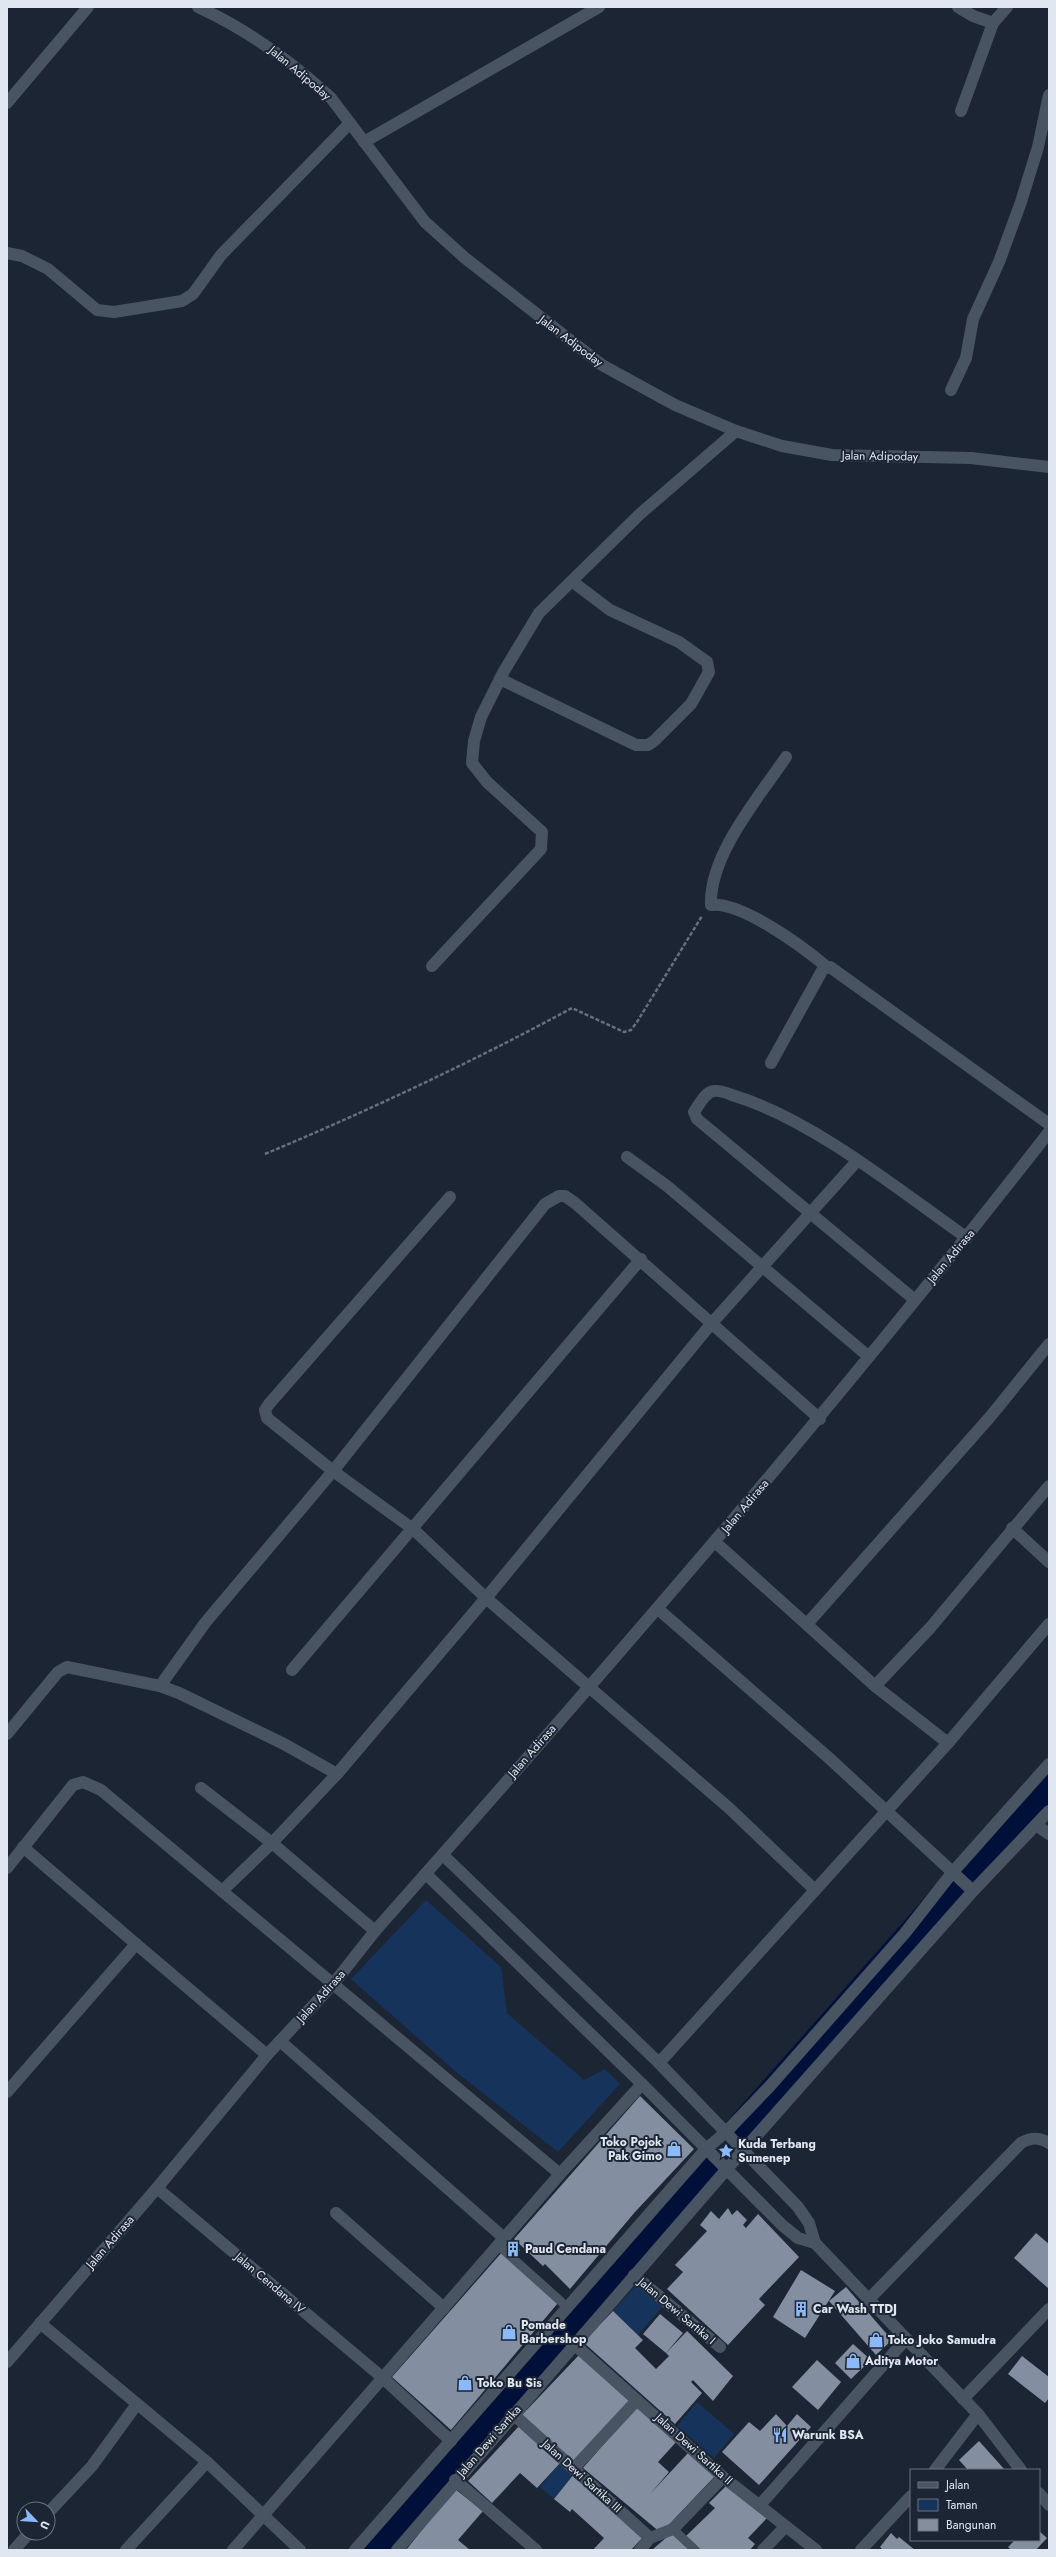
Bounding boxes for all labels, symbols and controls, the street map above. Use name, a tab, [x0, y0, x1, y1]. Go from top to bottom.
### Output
street label: Jalan Adipoday	[263, 40, 336, 105]
street label: Jalan Adipoday	[534, 310, 607, 372]
street label: Jalan Adipoday	[840, 446, 919, 466]
street label: Jalan Adirasa	[922, 1225, 979, 1288]
street label: Jalan Adirasa	[716, 1475, 773, 1538]
street label: Jalan Adirasa	[502, 1720, 560, 1783]
street label: Jalan Adirasa	[291, 1965, 350, 2028]
place label: Toko Pojok Pak Gimo	[600, 2133, 662, 2165]
place label: Kuda Terbang Sumenep	[738, 2135, 816, 2167]
shop icon: Toko Pojok Pak Gimo	[665, 2140, 683, 2158]
place icon: Kuda Terbang Sumenep	[717, 2142, 735, 2160]
street label: Jalan Adirasa	[80, 2211, 138, 2274]
building icon: Paud Cendana	[504, 2240, 522, 2258]
place label: Paud Cendana	[525, 2240, 606, 2258]
street label: Jalan Cendana IV	[229, 2247, 309, 2318]
street label: Jalan Dewi Sartika I	[633, 2272, 720, 2349]
building icon: Car Wash TTDJ	[792, 2300, 810, 2318]
place label: Car Wash TTDJ	[813, 2300, 897, 2318]
place label: Pomade Barbershop	[521, 2316, 587, 2348]
shop icon: Pomade Barbershop	[500, 2323, 518, 2341]
shop icon: Toko Joko Samudra	[867, 2331, 885, 2349]
place label: Toko Joko Samudra	[888, 2331, 996, 2349]
shop icon: Aditya Motor	[844, 2352, 862, 2370]
place label: Aditya Motor	[864, 2352, 938, 2370]
shop icon: Toko Bu Sis	[456, 2374, 474, 2392]
place label: Toko Bu Sis	[477, 2374, 542, 2392]
street label: Jalan Dewi Sartika	[451, 2401, 525, 2482]
street label: Jalan Dewi Sartika II	[650, 2408, 737, 2489]
restaurant icon: Warunk BSA	[771, 2426, 789, 2444]
place label: Warunk BSA	[792, 2426, 864, 2444]
street label: Jalan Dewi Sartika III	[537, 2434, 626, 2517]
legend	[910, 2469, 1040, 2541]
text: Jalan	[944, 2476, 969, 2494]
text: Taman	[946, 2496, 978, 2514]
north arrow	[16, 2501, 56, 2541]
text: Bangunan	[946, 2516, 996, 2534]
text: U	[36, 2518, 54, 2532]

